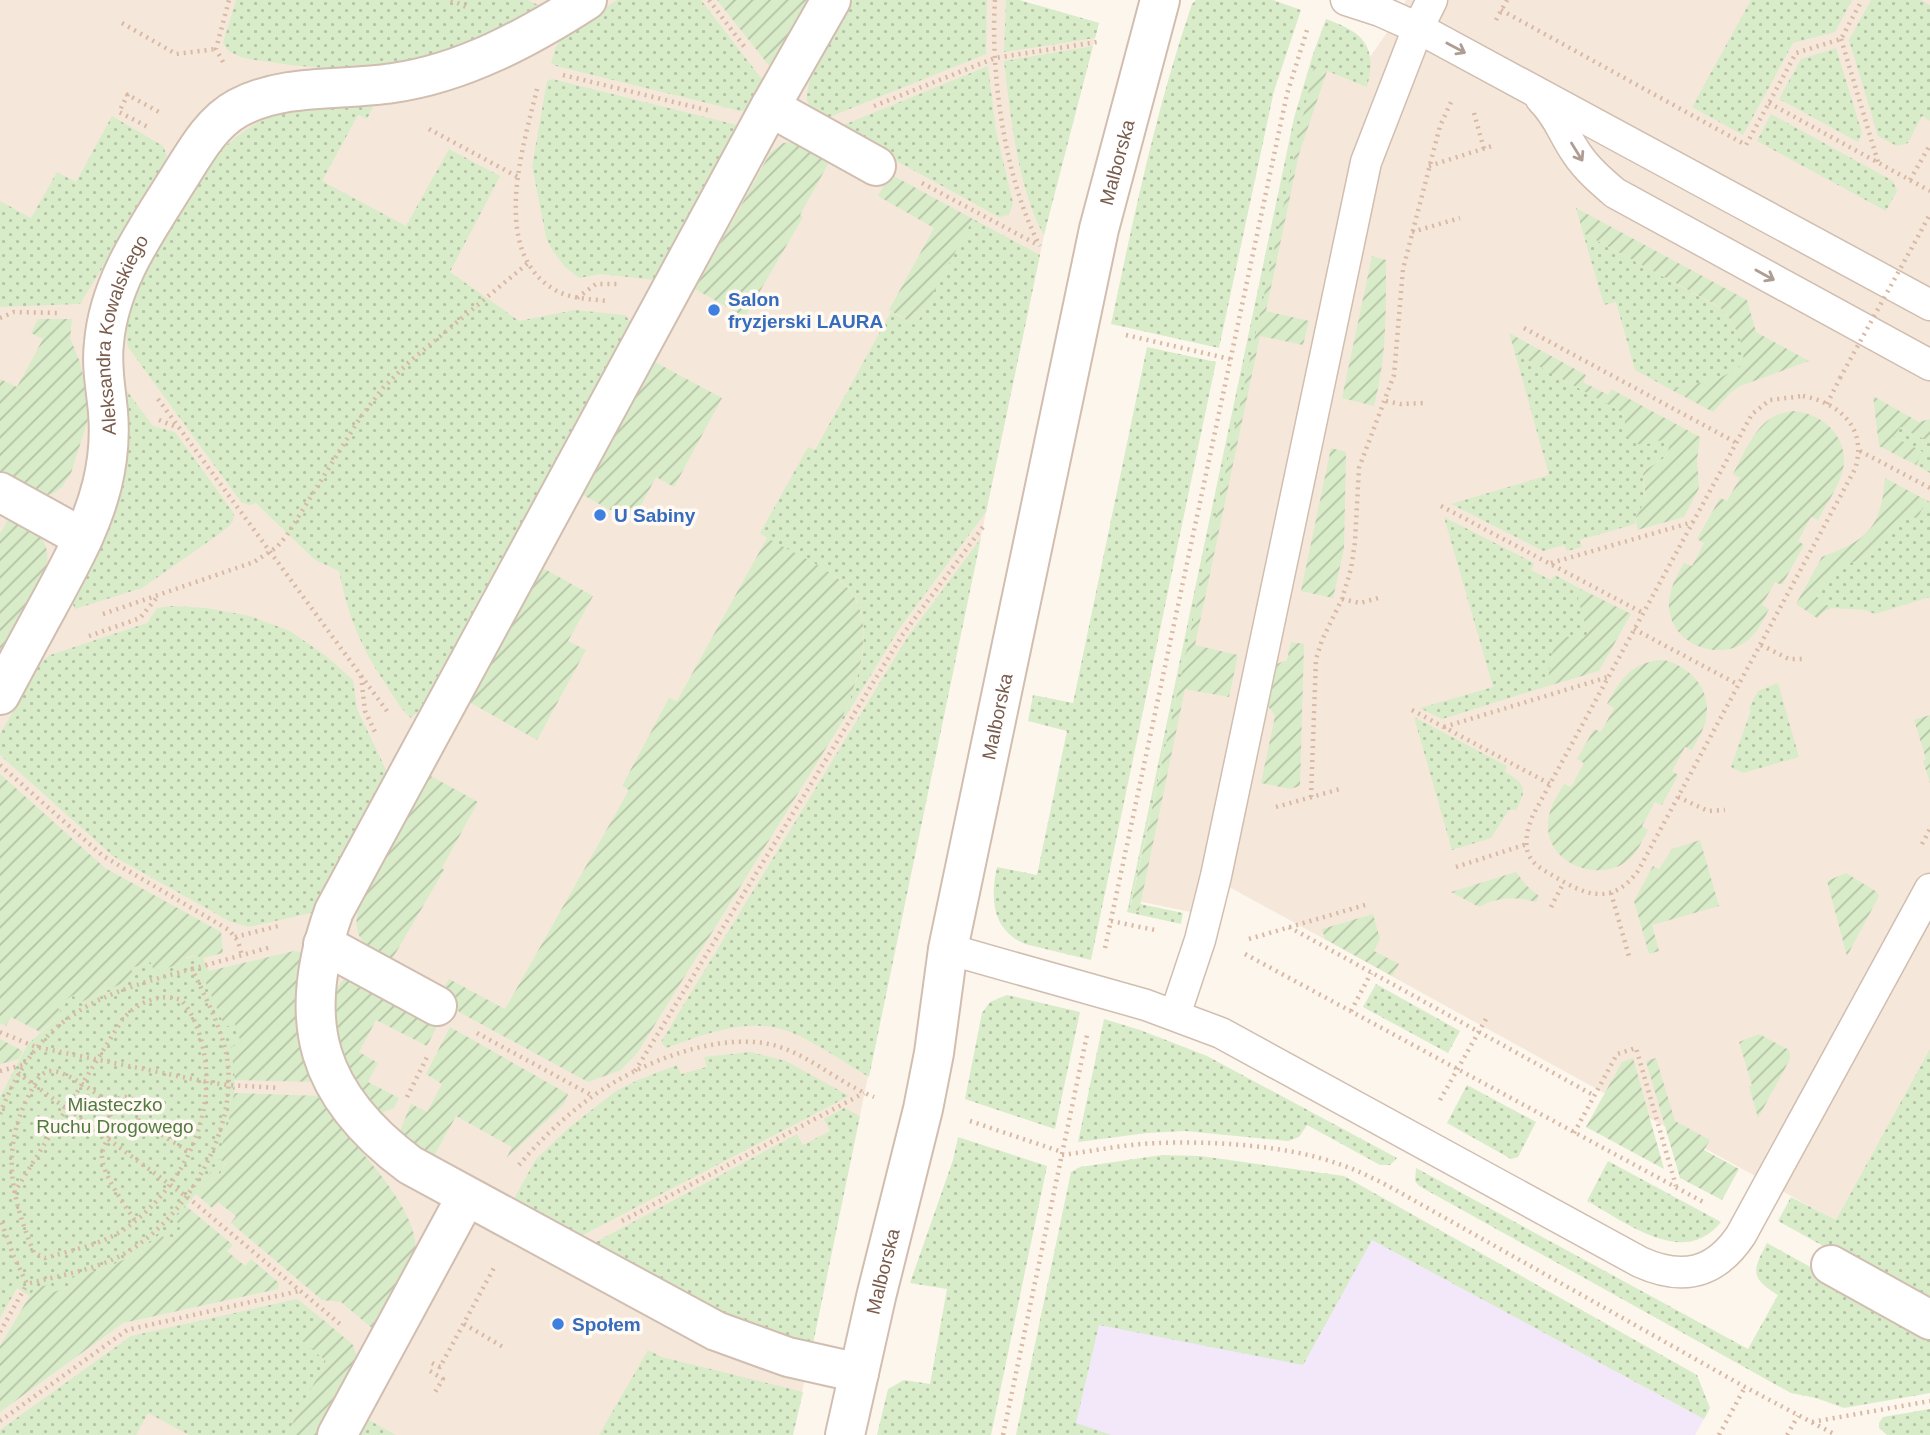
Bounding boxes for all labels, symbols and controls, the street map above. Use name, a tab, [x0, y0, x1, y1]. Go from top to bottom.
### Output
one-way arrow	[1445, 41, 1466, 55]
street label: Malborska	[1095, 117, 1138, 207]
one-way arrow	[1569, 142, 1584, 161]
street label: Aleksandra Kowalskiego	[92, 231, 152, 435]
one-way arrow	[1754, 269, 1775, 282]
place label: Salon fryzjerski LAURA	[728, 289, 883, 332]
marker: Salon fryzjerski LAURA	[706, 302, 722, 318]
place label: U Sabiny	[614, 505, 696, 526]
marker: U Sabiny	[592, 507, 608, 523]
street label: Malborska	[978, 671, 1016, 761]
park label: Miasteczko Ruchu Drogowego	[36, 1094, 194, 1137]
street label: Malborska	[862, 1226, 903, 1316]
place label: Społem	[572, 1314, 641, 1335]
marker: Społem	[550, 1316, 566, 1332]

